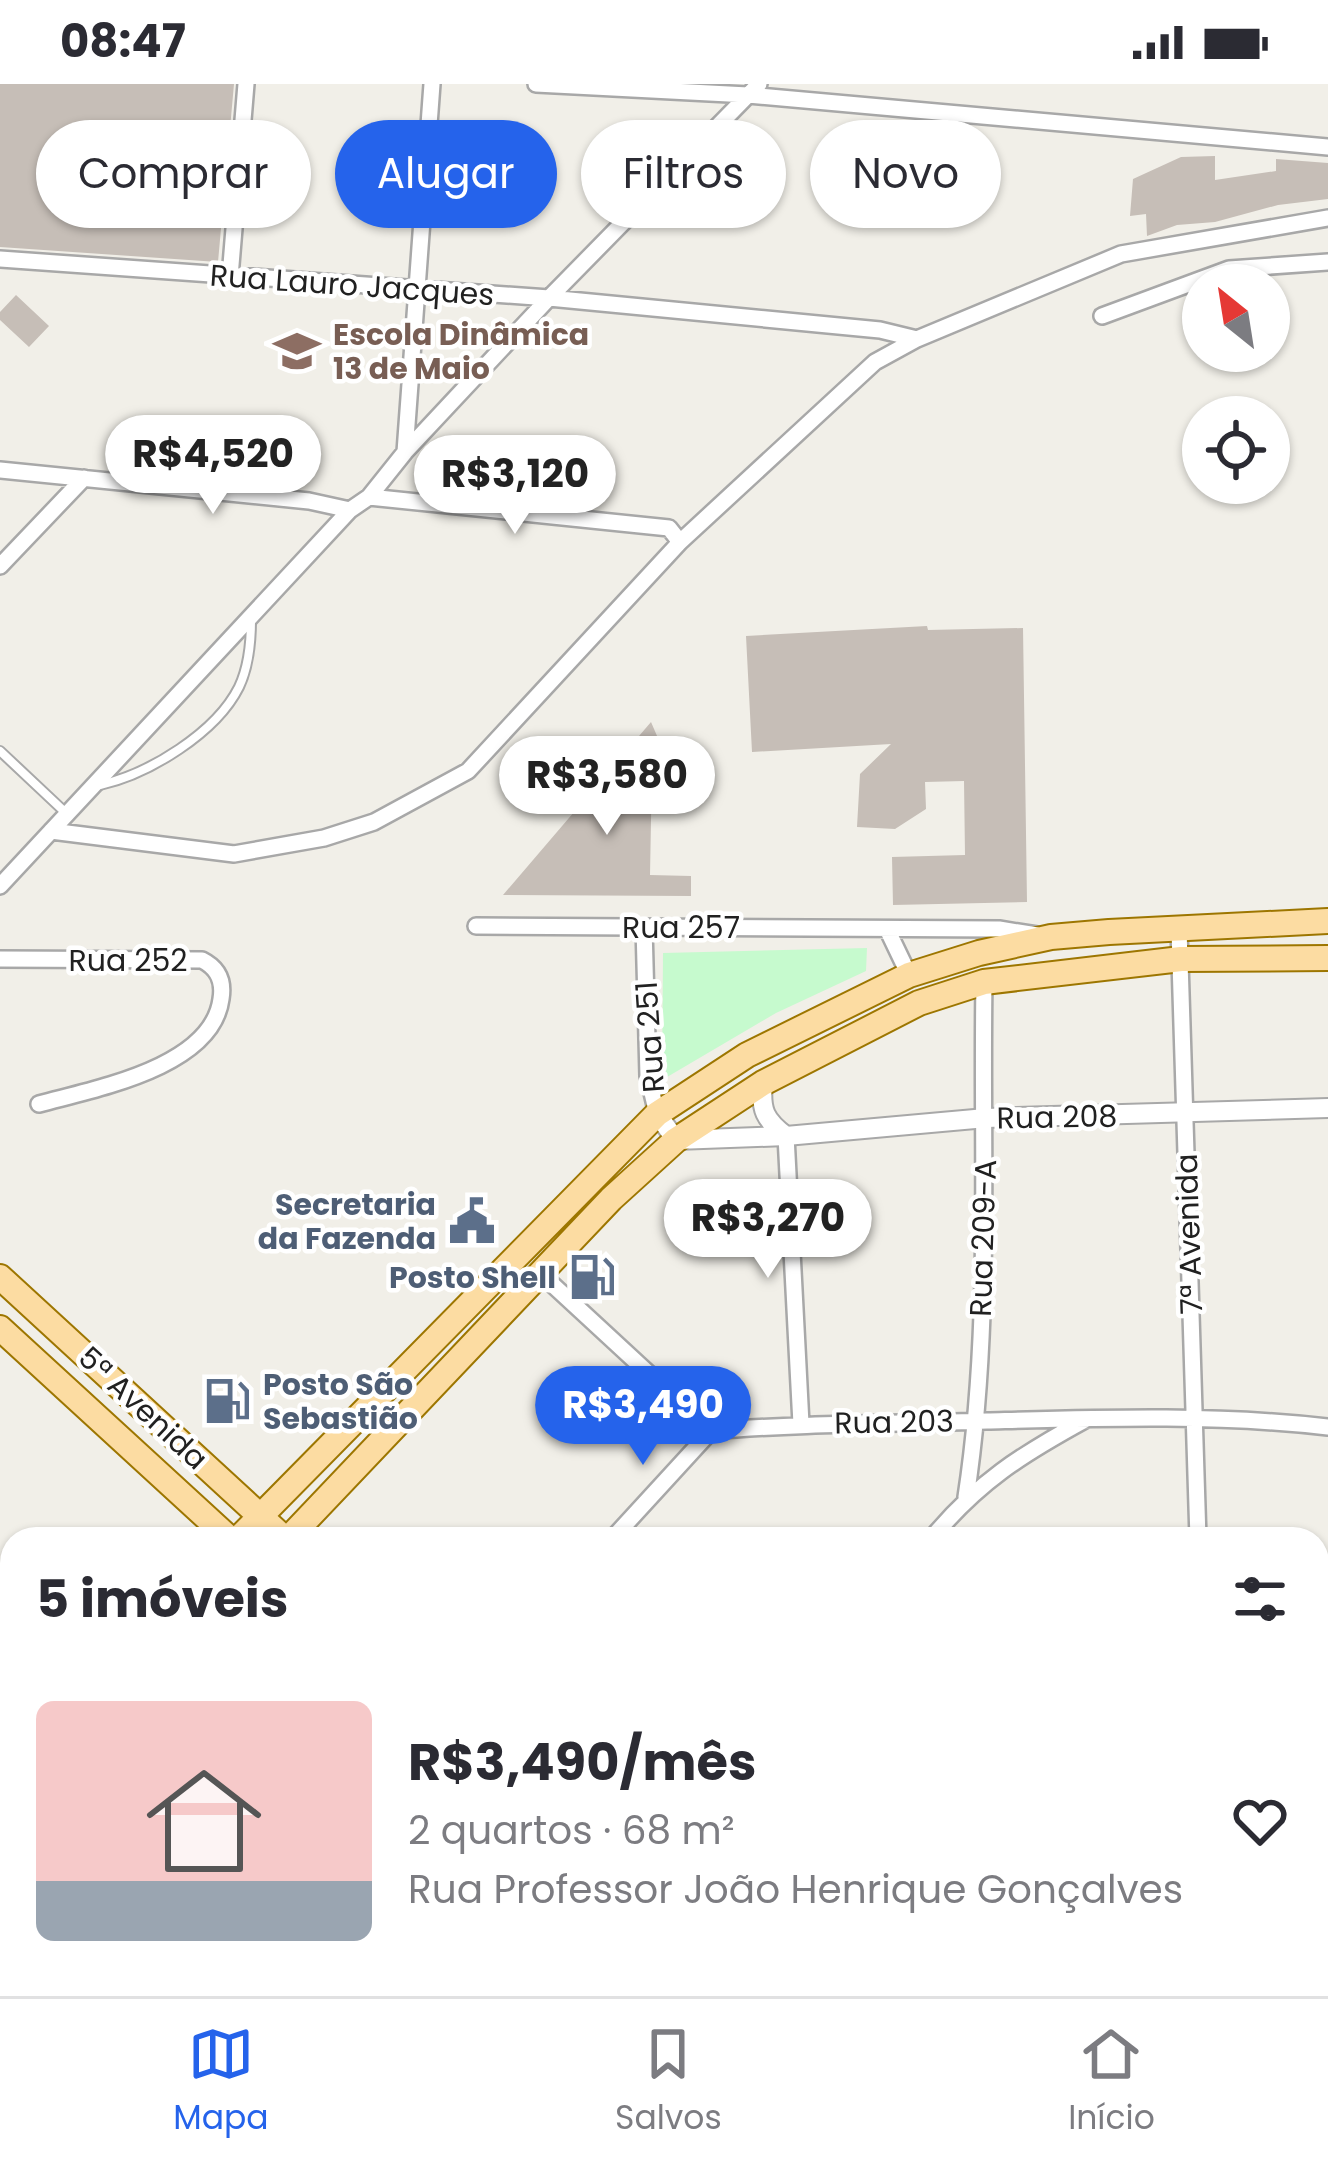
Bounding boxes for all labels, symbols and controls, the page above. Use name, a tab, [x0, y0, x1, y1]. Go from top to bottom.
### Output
text: 08:47	[60, 10, 186, 73]
chip: Comprar	[36, 120, 311, 228]
chip: Alugar	[335, 120, 557, 228]
chip: Filtros	[581, 120, 786, 228]
chip: Novo	[810, 120, 1001, 228]
street label: Rua Lauro Jacques	[208, 254, 496, 316]
north arrow	[1182, 264, 1290, 372]
map controls	[1182, 264, 1290, 504]
place label: Escola Dinâmica 13 de Maio	[333, 313, 589, 390]
school or university icon: Escola Dinâmica 13 de Maio	[272, 326, 322, 376]
button: locate	[1182, 396, 1290, 504]
pin: R$4,520	[102, 415, 324, 517]
text: R$4,520	[132, 426, 294, 481]
pin: R$3,120	[404, 435, 626, 537]
text: R$3,120	[441, 446, 589, 501]
pin: R$3,580	[496, 736, 718, 838]
text: R$3,580	[526, 747, 688, 802]
street label: Rua 257	[622, 906, 740, 949]
street label: Rua 252	[68, 939, 188, 982]
street label: Rua 251	[625, 980, 675, 1094]
street label: Rua 208	[996, 1094, 1118, 1140]
street label: 7ª Avenida	[1165, 1153, 1213, 1315]
street label: Rua 209-A	[959, 1159, 1007, 1317]
pin: R$3,270	[657, 1179, 879, 1281]
place label: Secretaria da Fazenda	[258, 1183, 436, 1260]
text: R$3,270	[691, 1190, 845, 1245]
public building icon: Secretaria da Fazenda	[447, 1196, 497, 1246]
fuel station icon: Posto Shell	[567, 1252, 617, 1302]
place label: Posto Shell	[389, 1256, 556, 1299]
street label: 5ª Avenida	[69, 1337, 217, 1479]
place label: Posto São Sebastião	[263, 1363, 418, 1440]
pin: R$3,490	[532, 1366, 754, 1468]
fuel station icon: Posto São Sebastião	[202, 1376, 252, 1426]
text: R$3,490	[562, 1377, 724, 1432]
street label: Rua 203	[834, 1399, 954, 1445]
text: 5 imóveis	[36, 1563, 288, 1635]
icon: filters	[1227, 1566, 1293, 1632]
text: R$3,490/mês	[408, 1726, 756, 1798]
icon: home	[132, 1749, 276, 1893]
icon: heart	[1227, 1788, 1293, 1854]
text: 2 quartos · 68 m²	[408, 1803, 735, 1858]
text: Rua Professor João Henrique Gonçalves	[408, 1862, 1183, 1917]
tab: Mapa	[173, 2021, 269, 2143]
tab: Salvos	[615, 2021, 722, 2143]
tab: Início	[1068, 2021, 1155, 2143]

